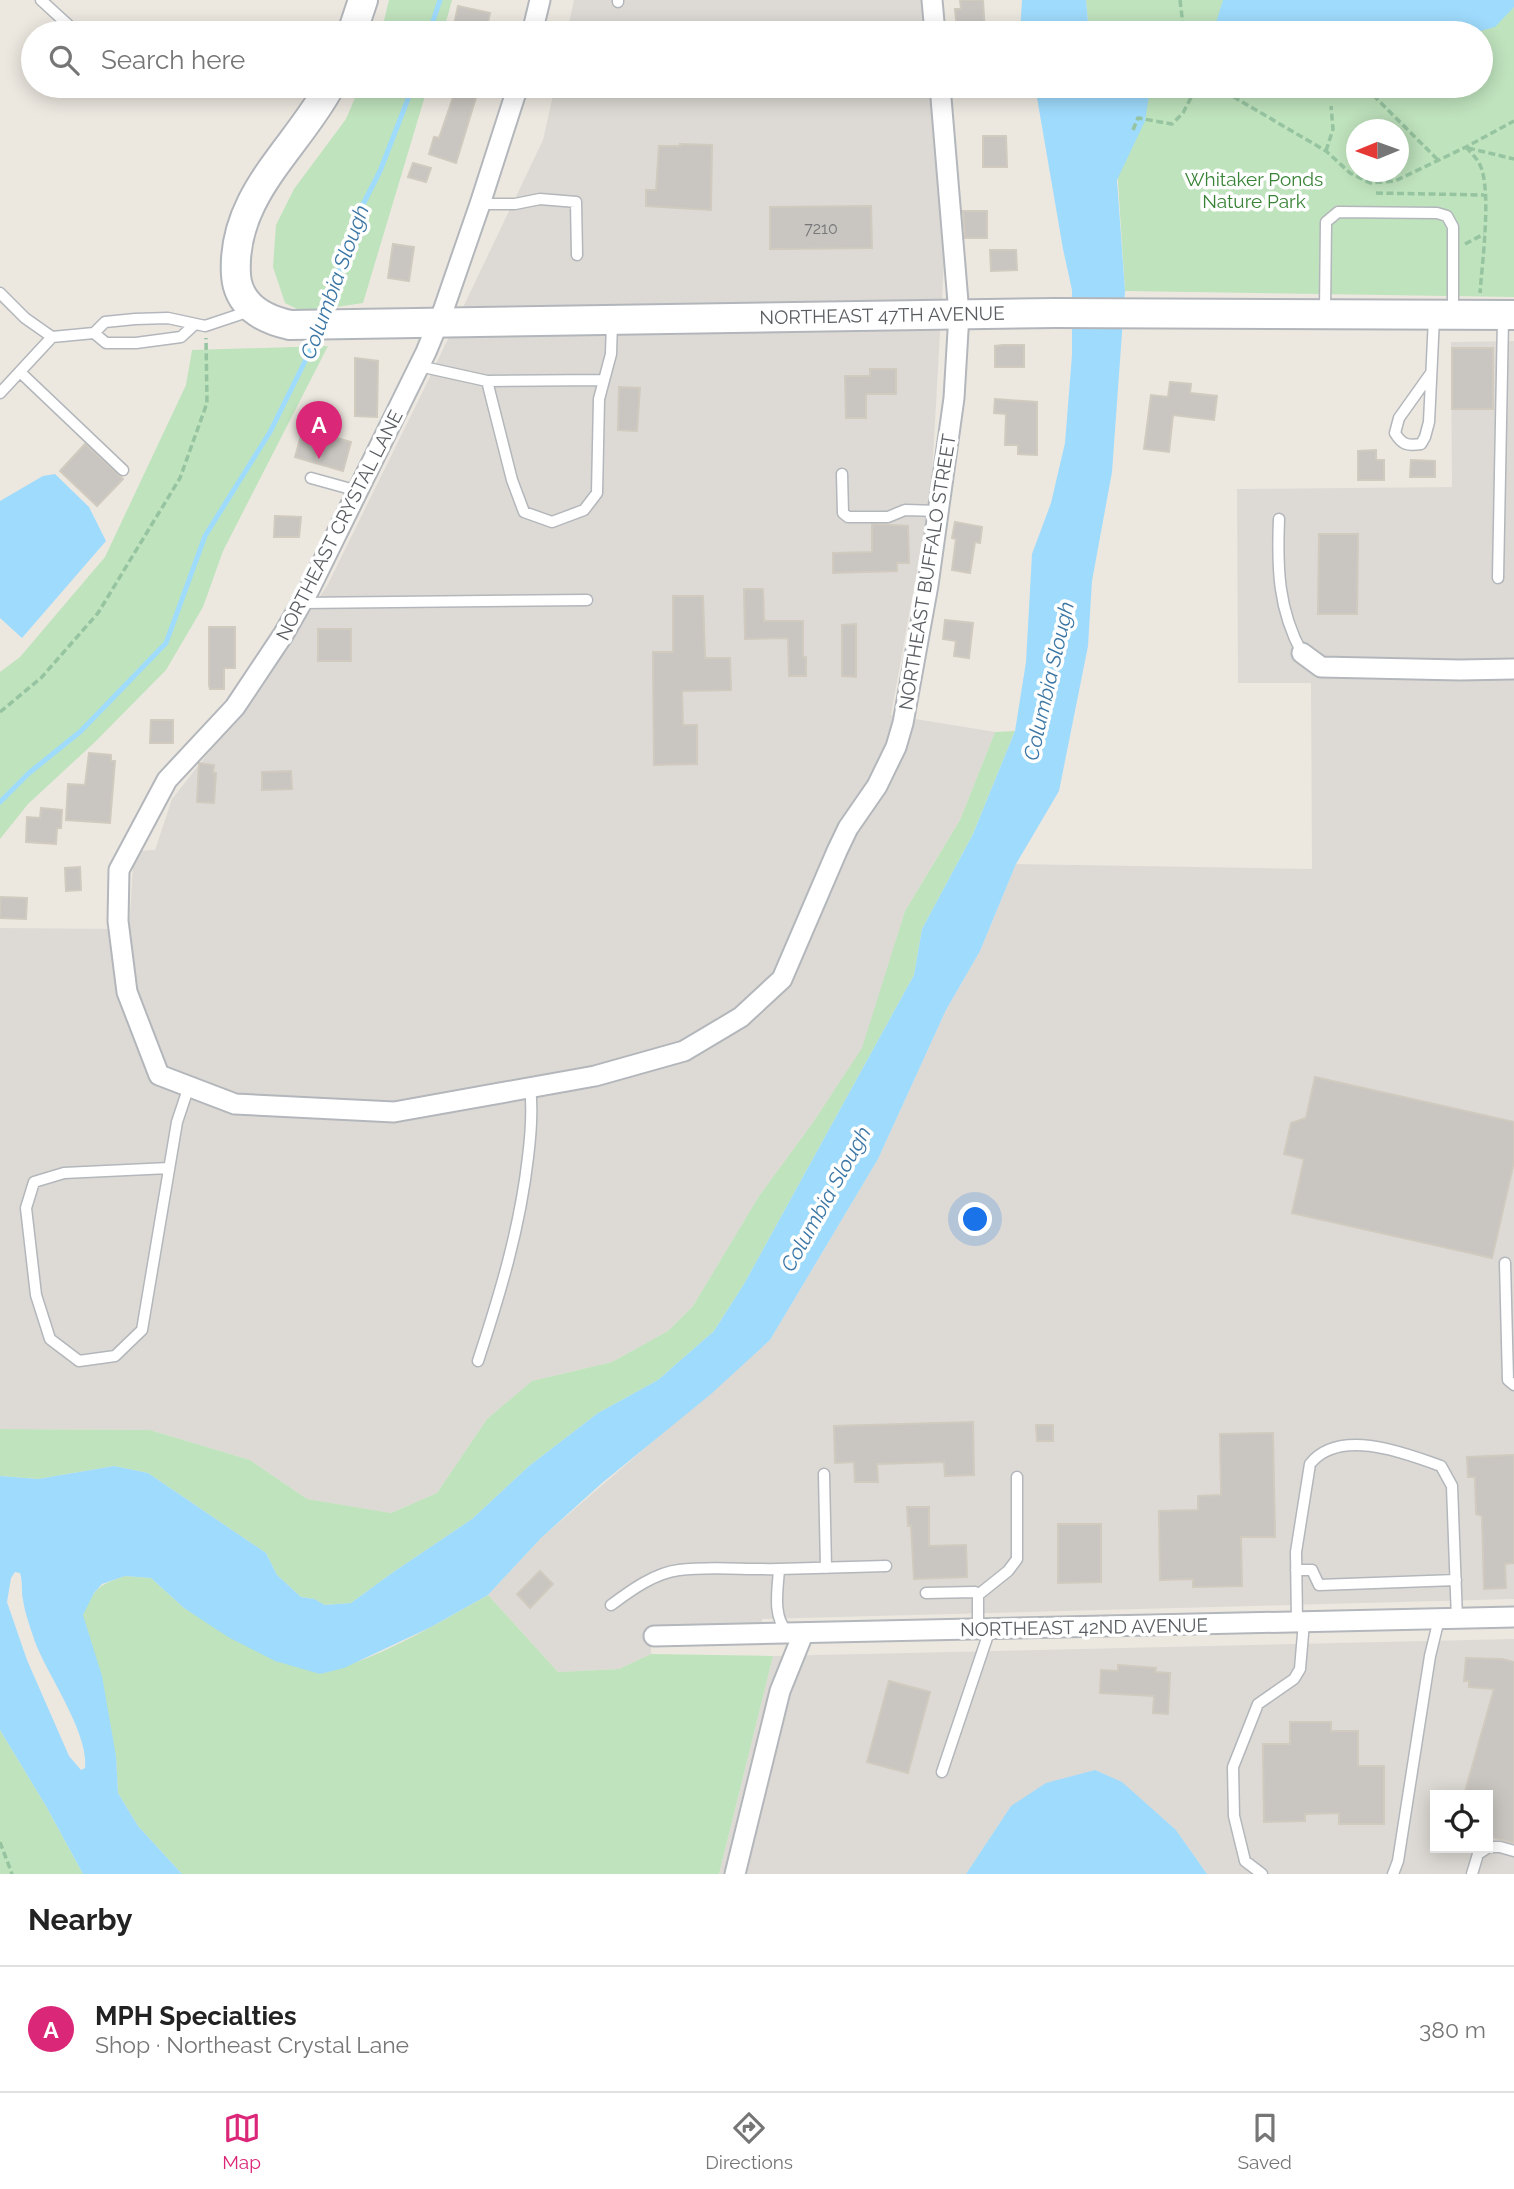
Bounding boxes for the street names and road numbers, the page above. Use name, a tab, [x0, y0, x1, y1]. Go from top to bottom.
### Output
street label: NORTHEAST 47TH AVENUE	[759, 302, 1005, 328]
street label: NORTHEAST CRYSTAL LANE	[271, 406, 407, 644]
street label: NORTHEAST BUFFALO STREET	[894, 432, 960, 712]
street label: NORTHEAST 42ND AVENUE	[960, 1614, 1208, 1640]

